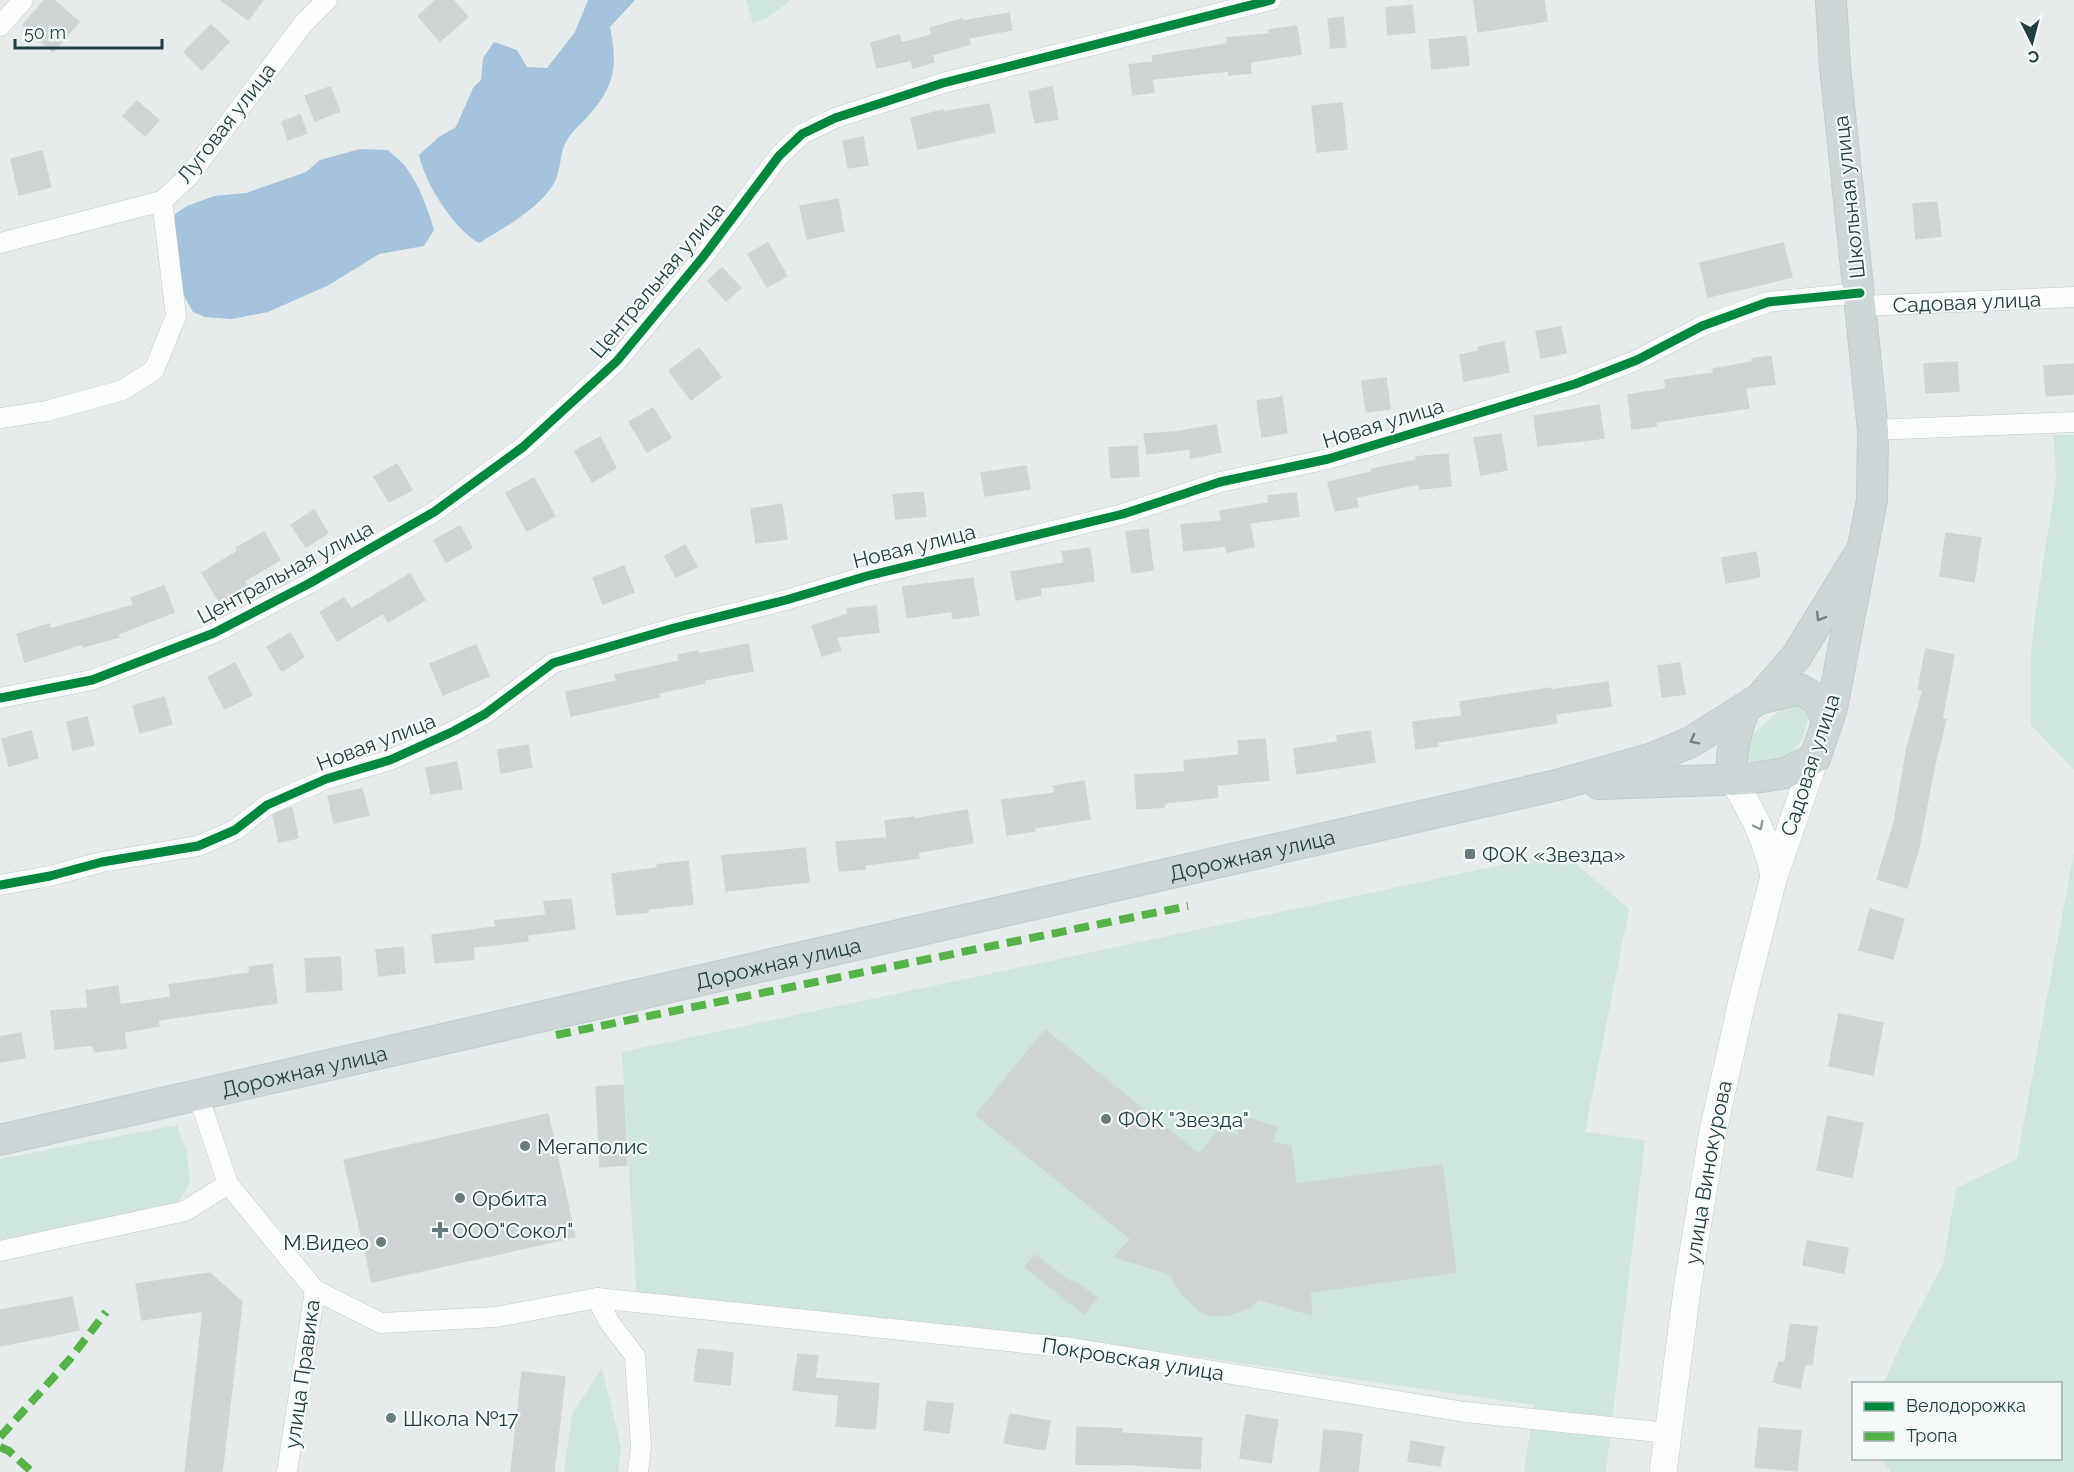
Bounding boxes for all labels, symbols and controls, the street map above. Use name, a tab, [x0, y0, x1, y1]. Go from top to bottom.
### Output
scale bar	[15, 12, 162, 50]
north arrow	[2002, 12, 2062, 72]
text: 50 m	[24, 22, 66, 43]
text: С	[2027, 46, 2040, 66]
street label: Луговая улица	[171, 58, 281, 188]
street label: Школьная улица	[1828, 114, 1870, 280]
street label: Центральная улица	[585, 197, 729, 363]
street label: Садовая улица	[1892, 286, 2042, 317]
street label: Новая улица	[1319, 393, 1447, 453]
street label: Центральная улица	[193, 515, 377, 629]
street label: Новая улица	[850, 519, 978, 573]
one-way arrow	[1816, 611, 1828, 621]
street label: Садовая улица	[1775, 691, 1845, 839]
street label: Новая улица	[313, 708, 439, 776]
one-way arrow	[1689, 733, 1700, 744]
one-way arrow	[1751, 820, 1763, 831]
street label: Дорожная улица	[1167, 824, 1337, 886]
place label: ФОК «Звезда»	[1482, 842, 1626, 867]
marker: ФОК «Звезда»	[1463, 847, 1477, 861]
street label: Дорожная улица	[693, 932, 863, 994]
street label: Дорожная улица	[219, 1040, 389, 1102]
street label: улица Винокурова	[1679, 1078, 1736, 1266]
place label: ФОК "Звезда"	[1118, 1107, 1249, 1132]
marker: ФОК "Звезда"	[1099, 1112, 1113, 1126]
place label: Мегаполис	[537, 1134, 648, 1159]
marker: Мегаполис	[518, 1139, 532, 1153]
place label: Орбита	[472, 1186, 547, 1211]
marker: Орбита	[453, 1191, 467, 1205]
place label: ООО"Сокол"	[452, 1218, 573, 1243]
marker: ООО"Сокол"	[433, 1223, 447, 1237]
place label: М.Видео	[283, 1230, 369, 1255]
marker: М.Видео	[374, 1235, 388, 1249]
street label: улица Правика	[279, 1298, 325, 1450]
street label: Покровская улица	[1040, 1332, 1226, 1386]
legend	[1852, 1382, 2062, 1460]
text: Велодорожка	[1906, 1395, 2026, 1416]
place label: Школа №17	[403, 1406, 519, 1431]
marker: Школа №17	[384, 1411, 398, 1425]
text: Тропа	[1906, 1425, 1957, 1446]

